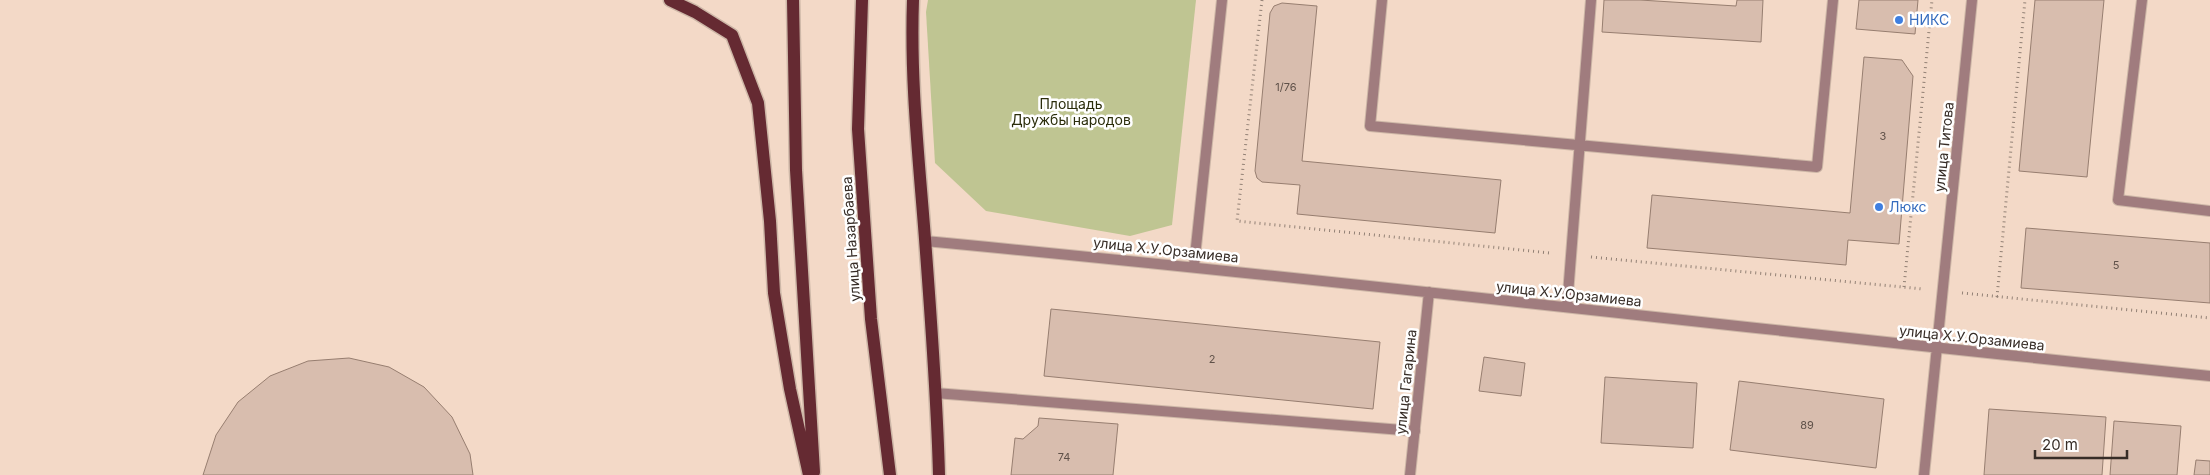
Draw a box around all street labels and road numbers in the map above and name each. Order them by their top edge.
street label: улица Титова [1930,101,1957,193]
street label: улица Назарбаева [838,176,863,302]
street label: улица Х.У.Орзамиева [1093,233,1240,266]
street label: улица Х.У.Орзамиева [1496,277,1643,310]
street label: улица Х.У.Орзамиева [1899,321,2046,354]
street label: улица Гагарина [1392,329,1419,435]

